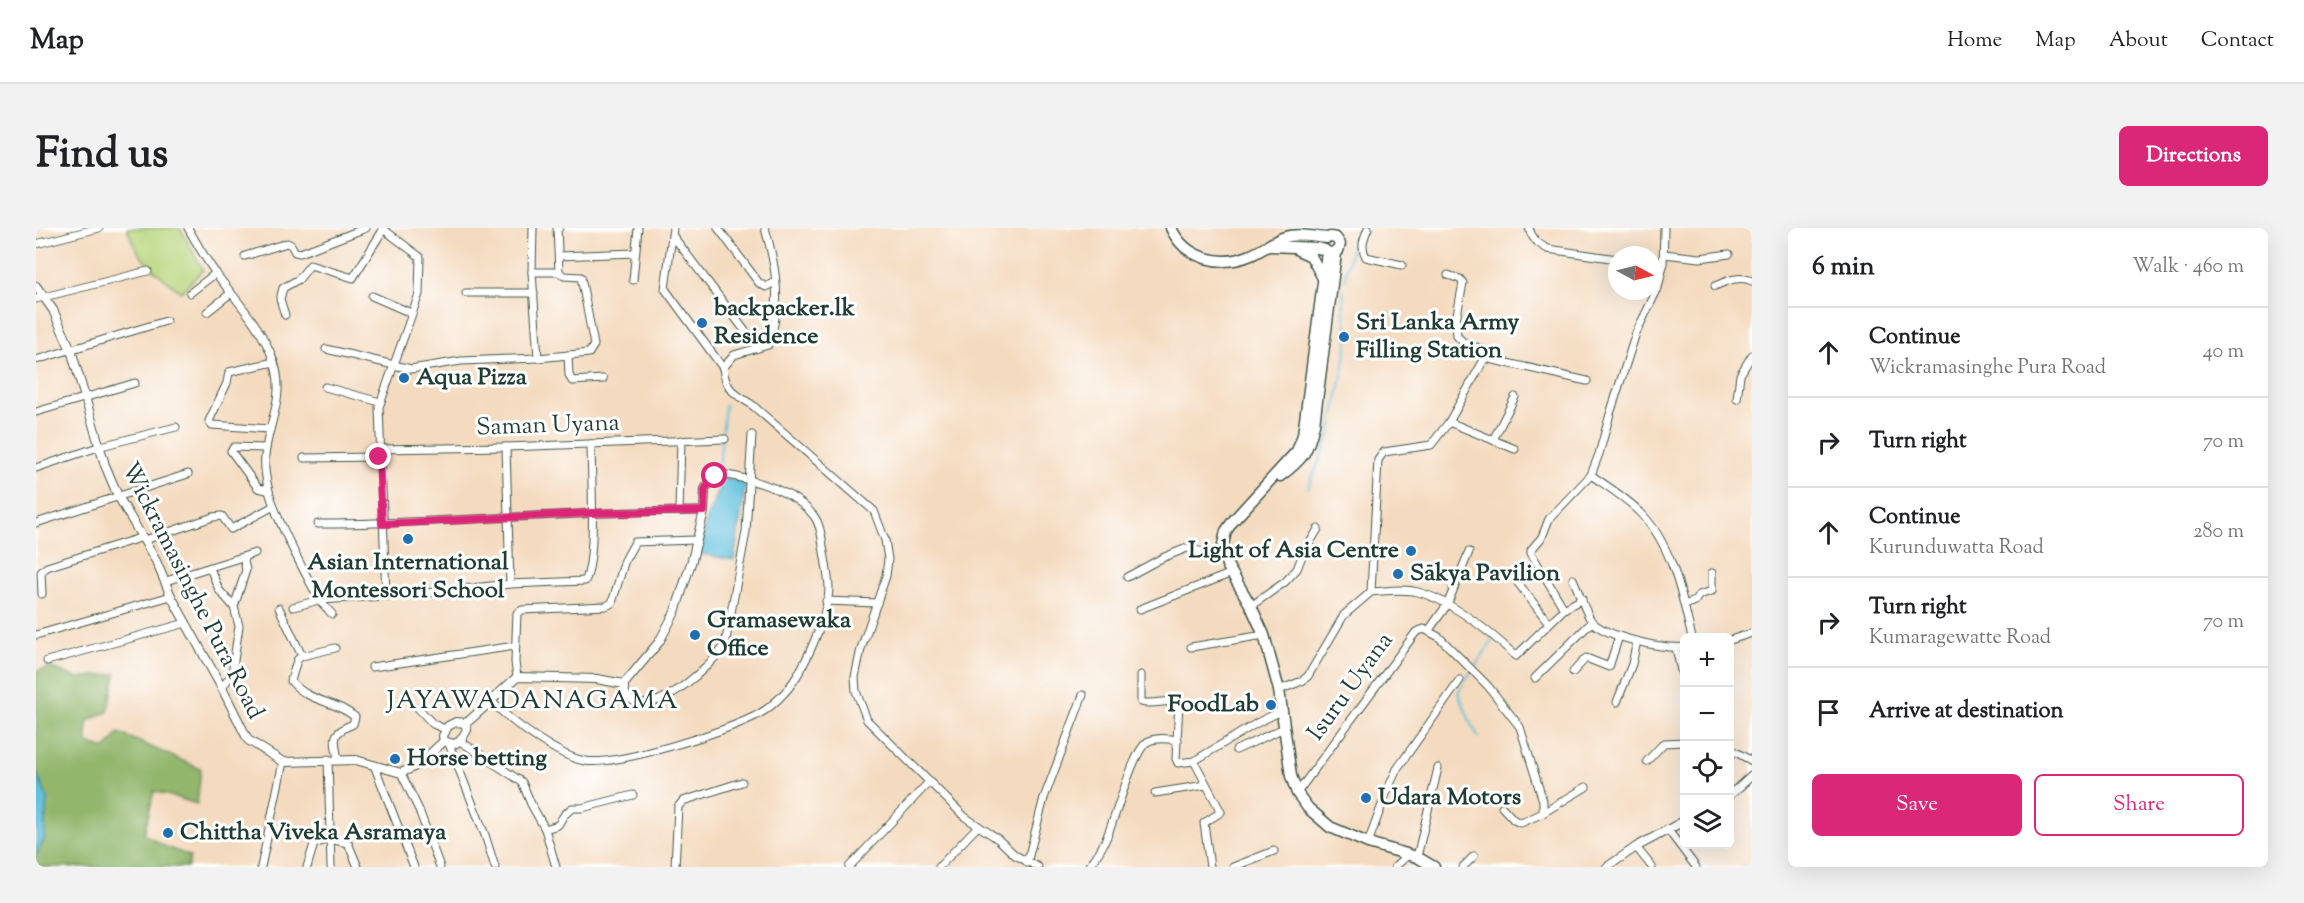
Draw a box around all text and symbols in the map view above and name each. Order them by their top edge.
text: Map [30,21,84,61]
text: Home [1947,26,2002,56]
text: Map [2035,26,2076,56]
text: About [2109,26,2168,56]
text: Contact [2201,26,2274,56]
text: Find us [36,126,168,186]
button: Directions [2119,126,2268,186]
north arrow [1608,246,1662,300]
text: 6 min [1812,249,1875,286]
text: Walk · 460 m [2132,253,2244,282]
place label: backpacker.lk Residence [713,292,856,354]
place label: Sri Lanka Army Filling Station [1356,306,1519,368]
marker: backpacker.lk Residence [695,316,709,330]
text: Continue [1869,322,1960,354]
marker: Sri Lanka Army Filling Station [1337,330,1351,344]
icon: ahead [1812,336,1845,369]
text: 40 m [2203,338,2244,367]
text: Wickramasinghe Pura Road [1869,354,2106,383]
place label: Aqua Pizza [416,361,528,395]
marker: Aqua Pizza [397,371,411,385]
street label: Saman Uyana [476,407,620,445]
icon: right [1812,426,1845,459]
text: Turn right [1869,426,1966,458]
text: 70 m [2203,428,2244,457]
route end [365,443,391,469]
street label: Wickramasinghe Pura Road [112,457,272,726]
route start [701,462,727,488]
text: Continue [1869,502,1960,534]
icon: ahead [1812,516,1845,549]
text: 280 m [2193,518,2244,547]
marker: Asian International Montessori School [401,532,415,546]
place label: Light of Asia Centre [1188,534,1399,568]
text: Kurunduwatta Road [1869,534,2044,563]
marker: Light of Asia Centre [1404,544,1418,558]
place label: Asian International Montessori School [307,546,509,608]
place label: Sākya Pavilion [1410,557,1561,591]
marker: Sākya Pavilion [1391,567,1405,581]
text: Turn right [1869,592,1966,624]
place label: Gramasewaka Office [707,604,852,666]
icon: right [1812,606,1845,639]
text: 70 m [2203,608,2244,637]
text: Kumaragewatte Road [1869,624,2051,653]
street label: Isuru Uyana [1300,626,1402,748]
marker: Gramasewaka Office [688,628,702,642]
map controls [1680,633,1734,849]
button: + [1680,633,1734,687]
district label: JAYAWADANAGAMA [385,683,679,720]
button: − [1680,687,1734,741]
place label: FoodLab [1168,688,1259,722]
icon: arrive [1812,696,1845,729]
text: Arrive at destination [1869,696,2064,728]
marker: FoodLab [1264,698,1278,712]
button: locate [1680,741,1734,795]
place label: Horse betting [407,742,547,776]
marker: Horse betting [388,752,402,766]
button: Save [1812,774,2022,836]
button: Share [2034,774,2244,836]
place label: Udara Motors [1378,781,1521,815]
marker: Udara Motors [1359,791,1373,805]
button: layers [1680,795,1734,849]
place label: Chittha Viveka Asramaya [180,816,447,850]
marker: Chittha Viveka Asramaya [161,826,175,840]

